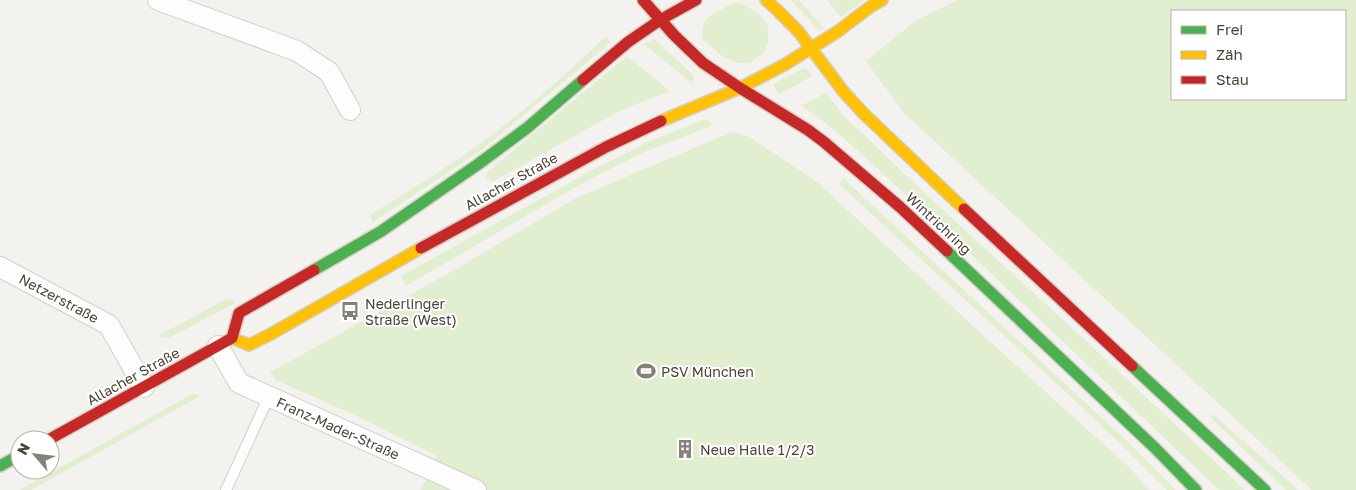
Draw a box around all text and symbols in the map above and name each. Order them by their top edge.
legend [1171,10,1346,100]
text: Frei [1216,20,1243,38]
text: Zäh [1216,45,1243,63]
text: Stau [1216,70,1249,88]
street label: Allacher Straße [462,149,560,213]
street label: Wintrichring [903,188,975,258]
street label: Netzerstraße [16,270,102,326]
place label: Nederlinger Straße (West) [365,295,457,328]
bus stop icon: Nederlinger Straße (West) [339,300,361,322]
street label: Allacher Straße [84,344,182,408]
sports icon: PSV München [635,360,657,382]
place label: PSV München [661,363,754,380]
street label: Franz-Mader-Straße [274,393,402,463]
north arrow [10,430,60,480]
building icon: Neue Halle 1/2/3 [674,438,696,460]
text: N [13,440,33,457]
place label: Neue Halle 1/2/3 [700,441,814,458]

